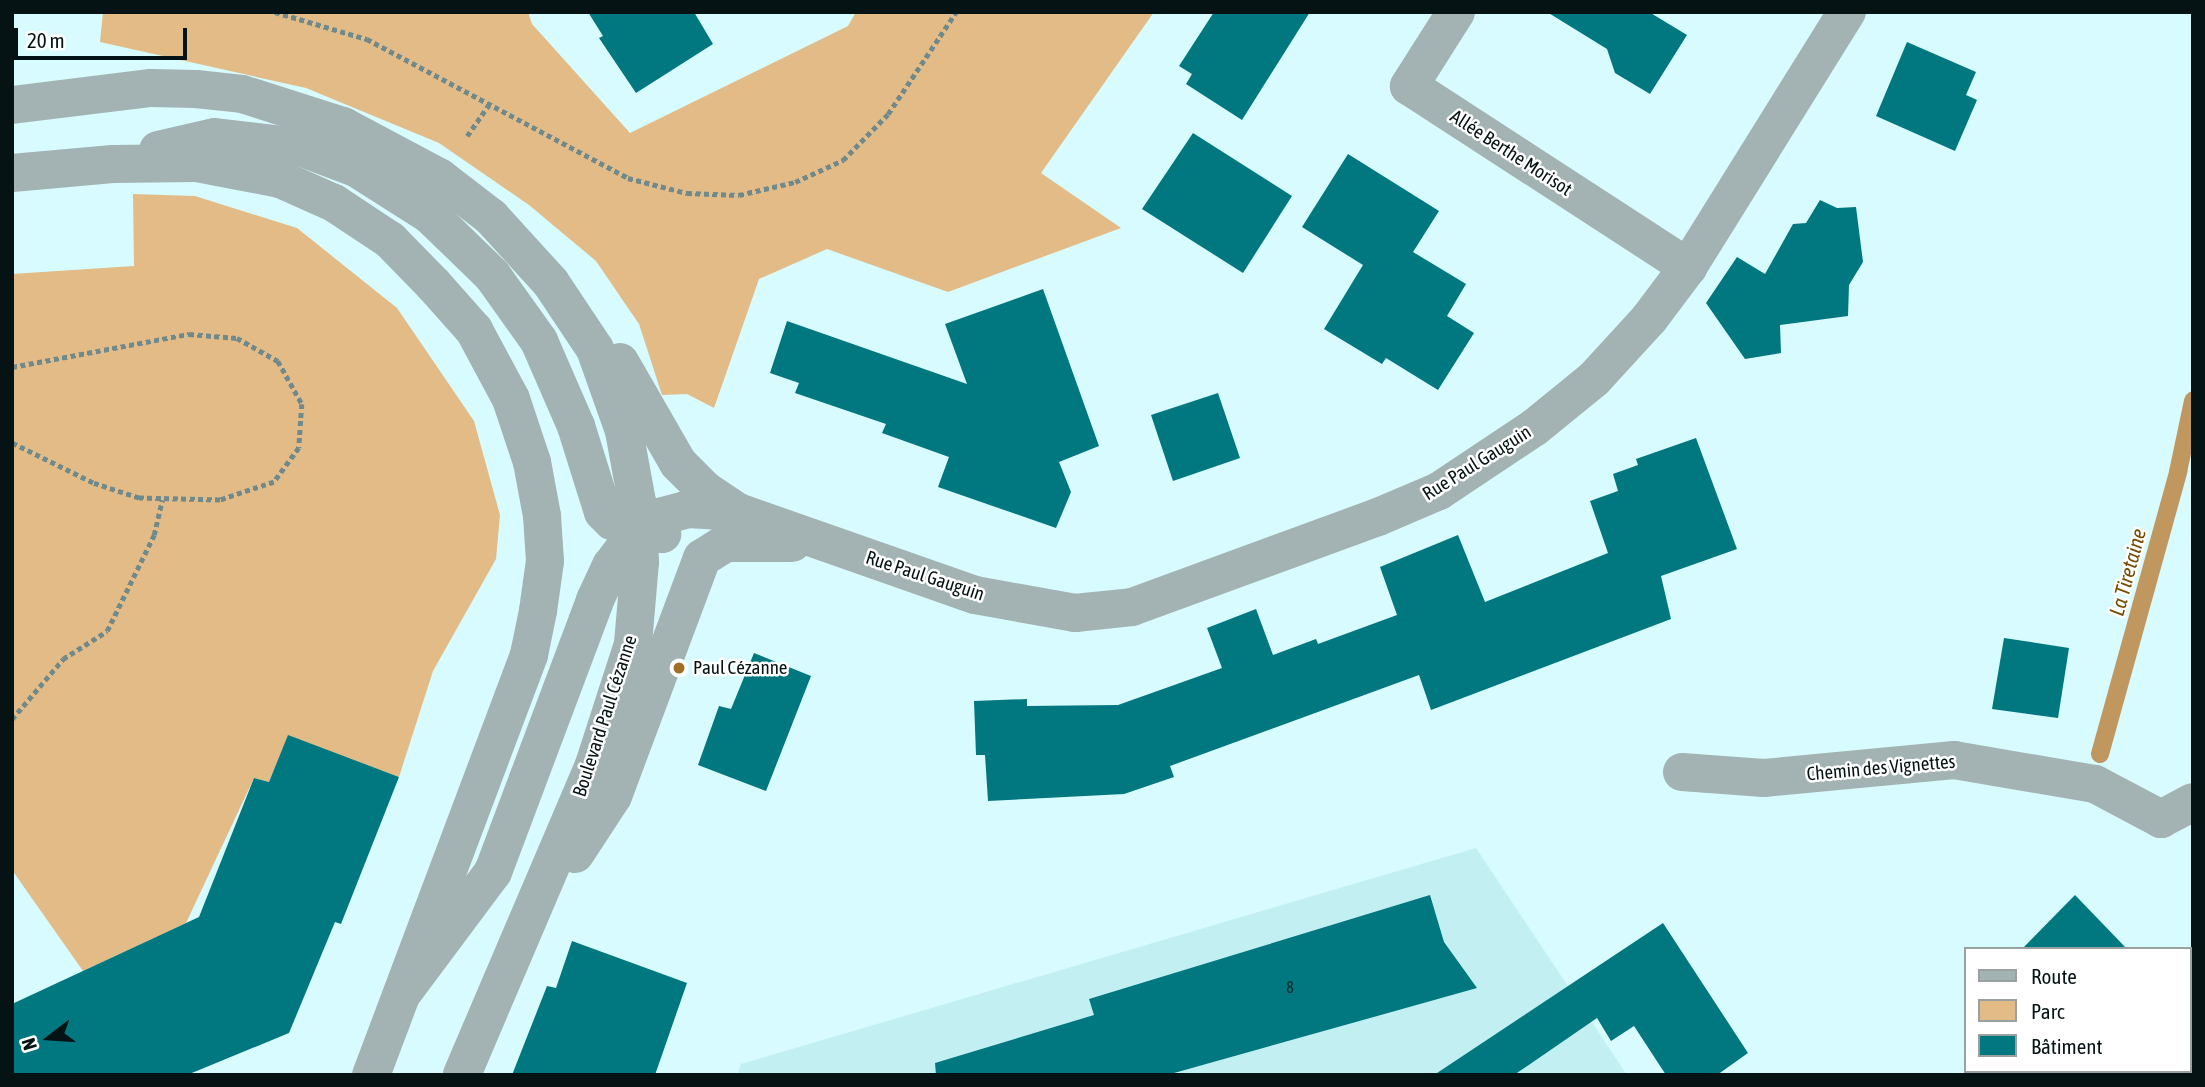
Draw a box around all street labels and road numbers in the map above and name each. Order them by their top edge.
street label: Allée Berthe Morisot [1446,105,1576,201]
street label: Rue Paul Gauguin [1419,421,1535,505]
street label: Rue Paul Gauguin [863,546,987,606]
street label: Boulevard Paul Cézanne [568,632,642,800]
street label: Chemin des Vignettes [1806,750,1956,786]

